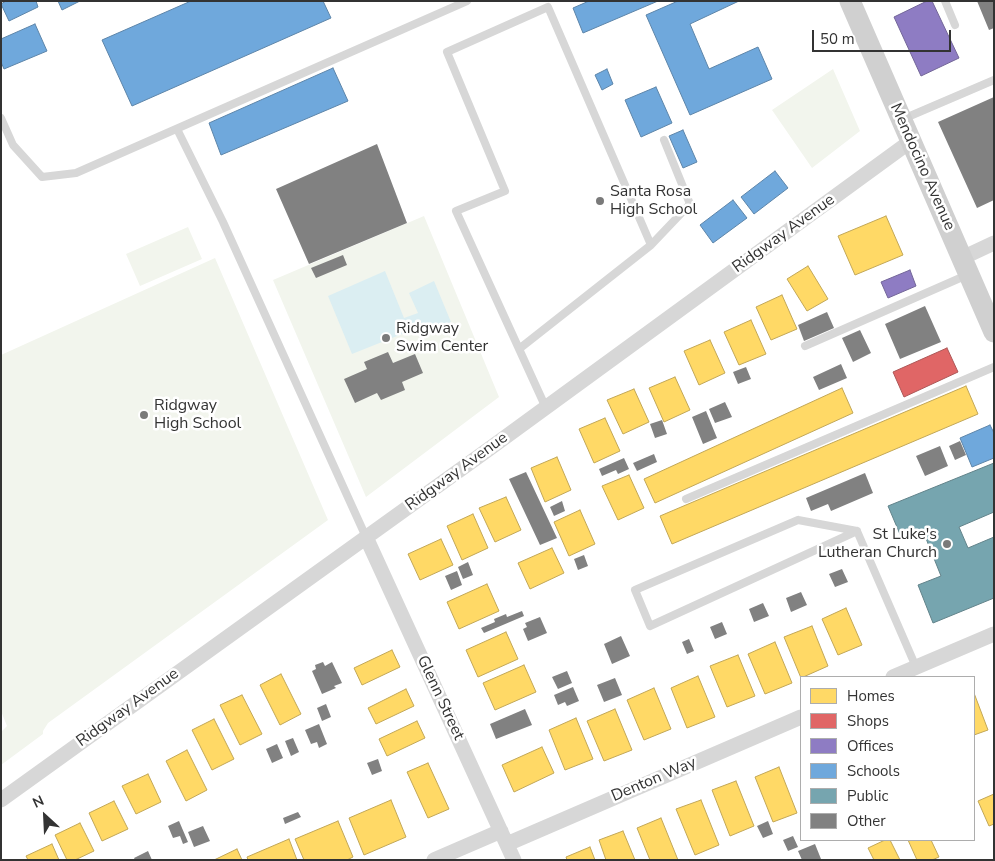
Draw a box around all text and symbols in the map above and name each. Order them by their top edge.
scale bar [815,20,954,52]
text: 50 m [820,29,855,49]
street label: Mendocino Avenue [885,100,959,234]
place label: Santa Rosa High School [610,182,697,220]
street label: Ridgway Avenue [729,190,839,278]
marker: Santa Rosa High School [594,195,606,207]
place label: Ridgway Swim Center [396,319,488,357]
marker: Ridgway Swim Center [380,332,392,344]
place label: Ridgway High School [154,396,241,434]
marker: Ridgway High School [138,409,150,421]
street label: Ridgway Avenue [402,428,512,516]
place label: St Luke's Lutheran Church [818,525,937,563]
marker: St Luke's Lutheran Church [941,538,953,550]
street label: Glenn Street [412,653,468,743]
street label: Ridgway Avenue [73,664,183,752]
legend [800,676,975,841]
text: Homes [847,686,895,706]
text: Shops [847,711,889,731]
text: Offices [847,736,894,756]
street label: Denton Way [609,754,699,806]
text: Schools [847,761,900,781]
text: Public [847,786,888,806]
north arrow [20,791,70,841]
text: N [30,791,47,813]
text: Other [847,811,886,831]

